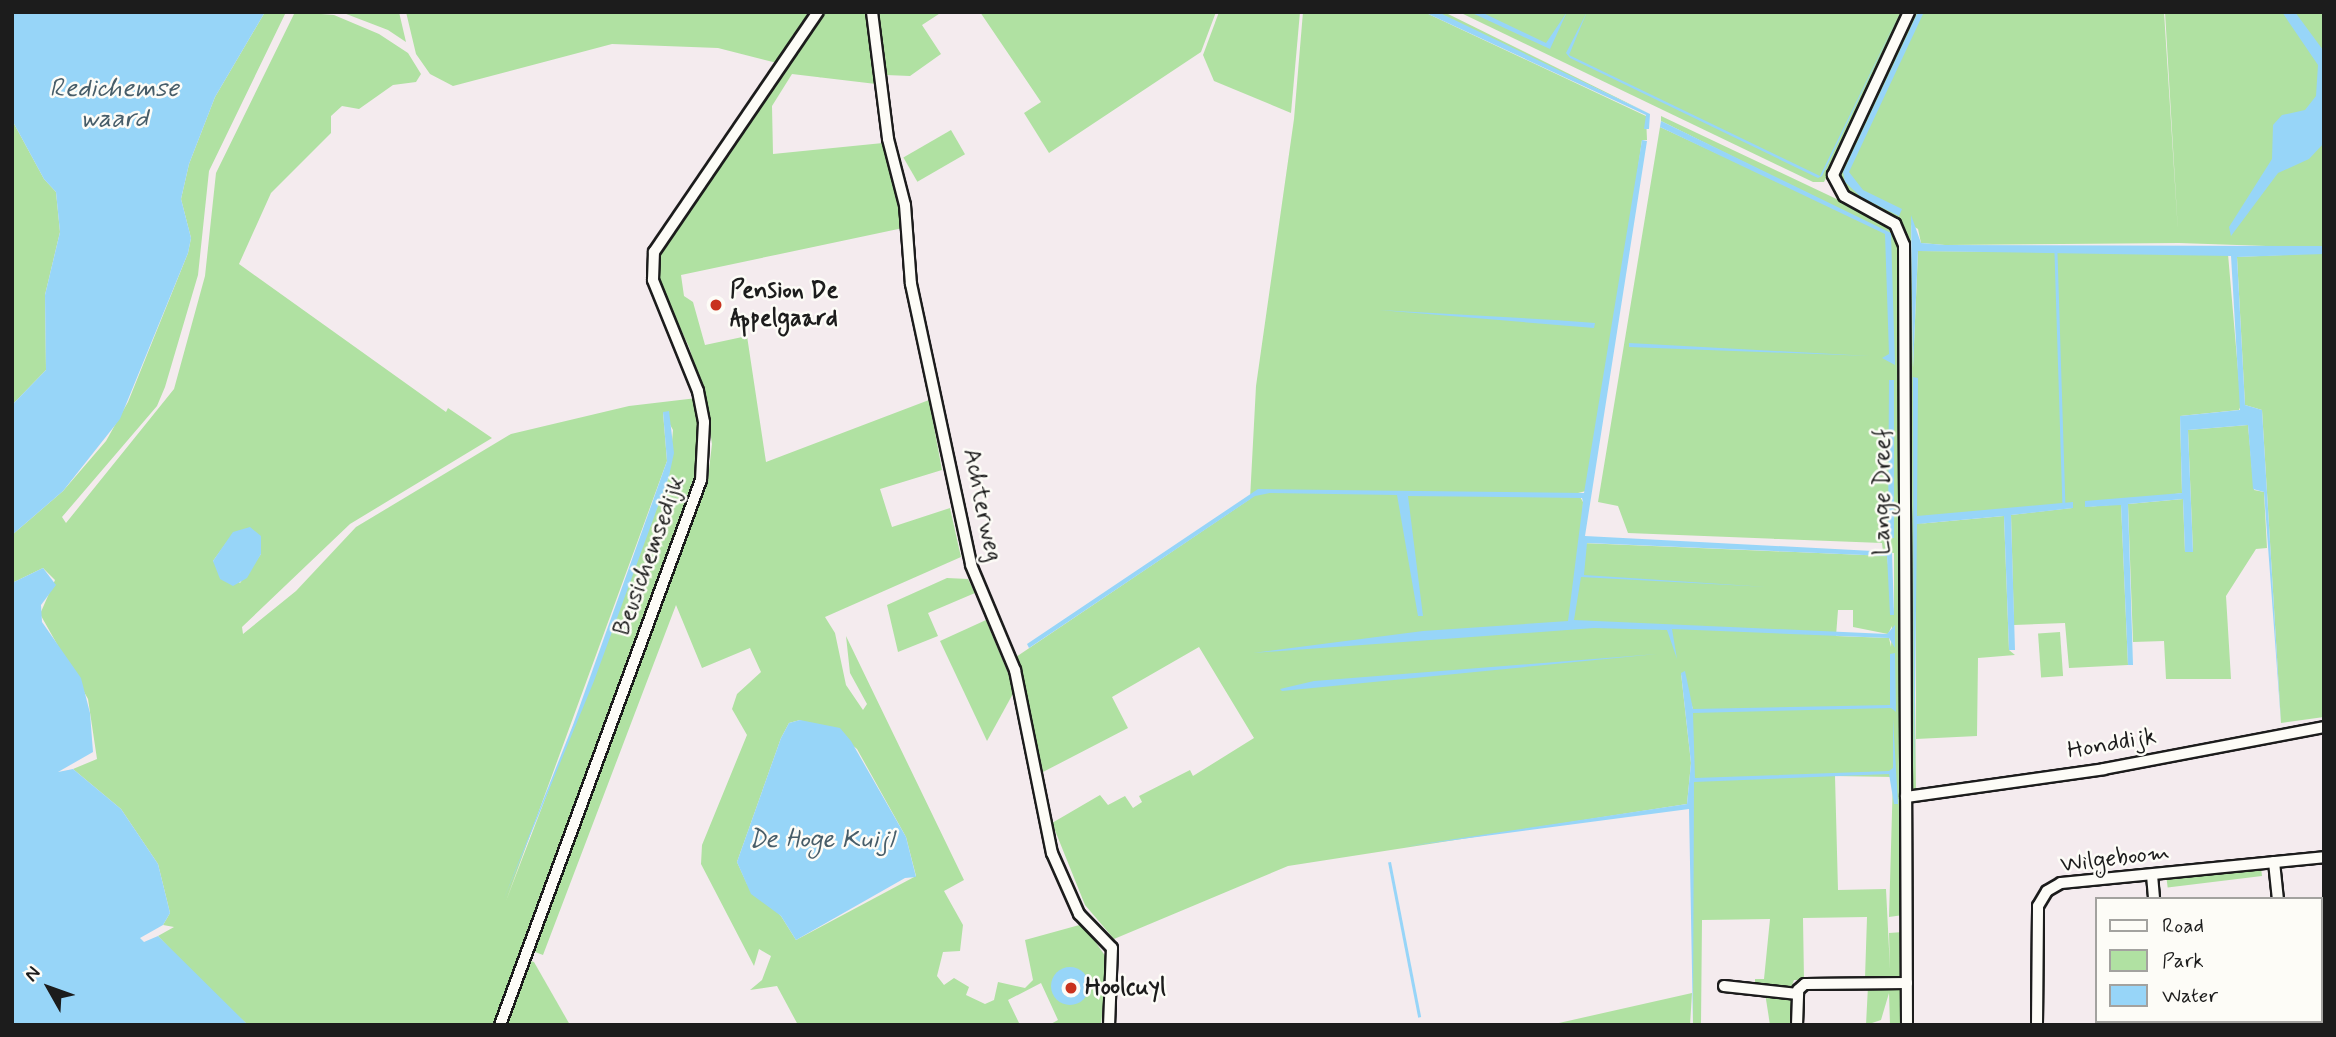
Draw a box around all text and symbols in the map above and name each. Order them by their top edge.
water label: Redichemse waard [49,74,179,136]
place label: Pension De Appelgaard [730,277,838,333]
marker: Pension De Appelgaard [708,297,724,313]
street label: Lange Dreef [1869,429,1897,555]
street label: Achterweg [956,446,1008,564]
street label: Beusichemsedijk [608,472,692,640]
street label: Honddijk [2065,722,2159,766]
water label: De Hoge Kuijl [747,825,895,857]
street label: Wilgeboom [2059,838,2171,880]
legend [2094,897,2322,1023]
text: Road [2162,912,2204,940]
text: Park [2162,947,2204,975]
north arrow [14,953,84,1023]
text: N [19,961,46,987]
place label: Hoolcuyl [1085,974,1166,1002]
marker: Hoolcuyl [1063,980,1079,996]
text: Water [2162,982,2218,1010]

